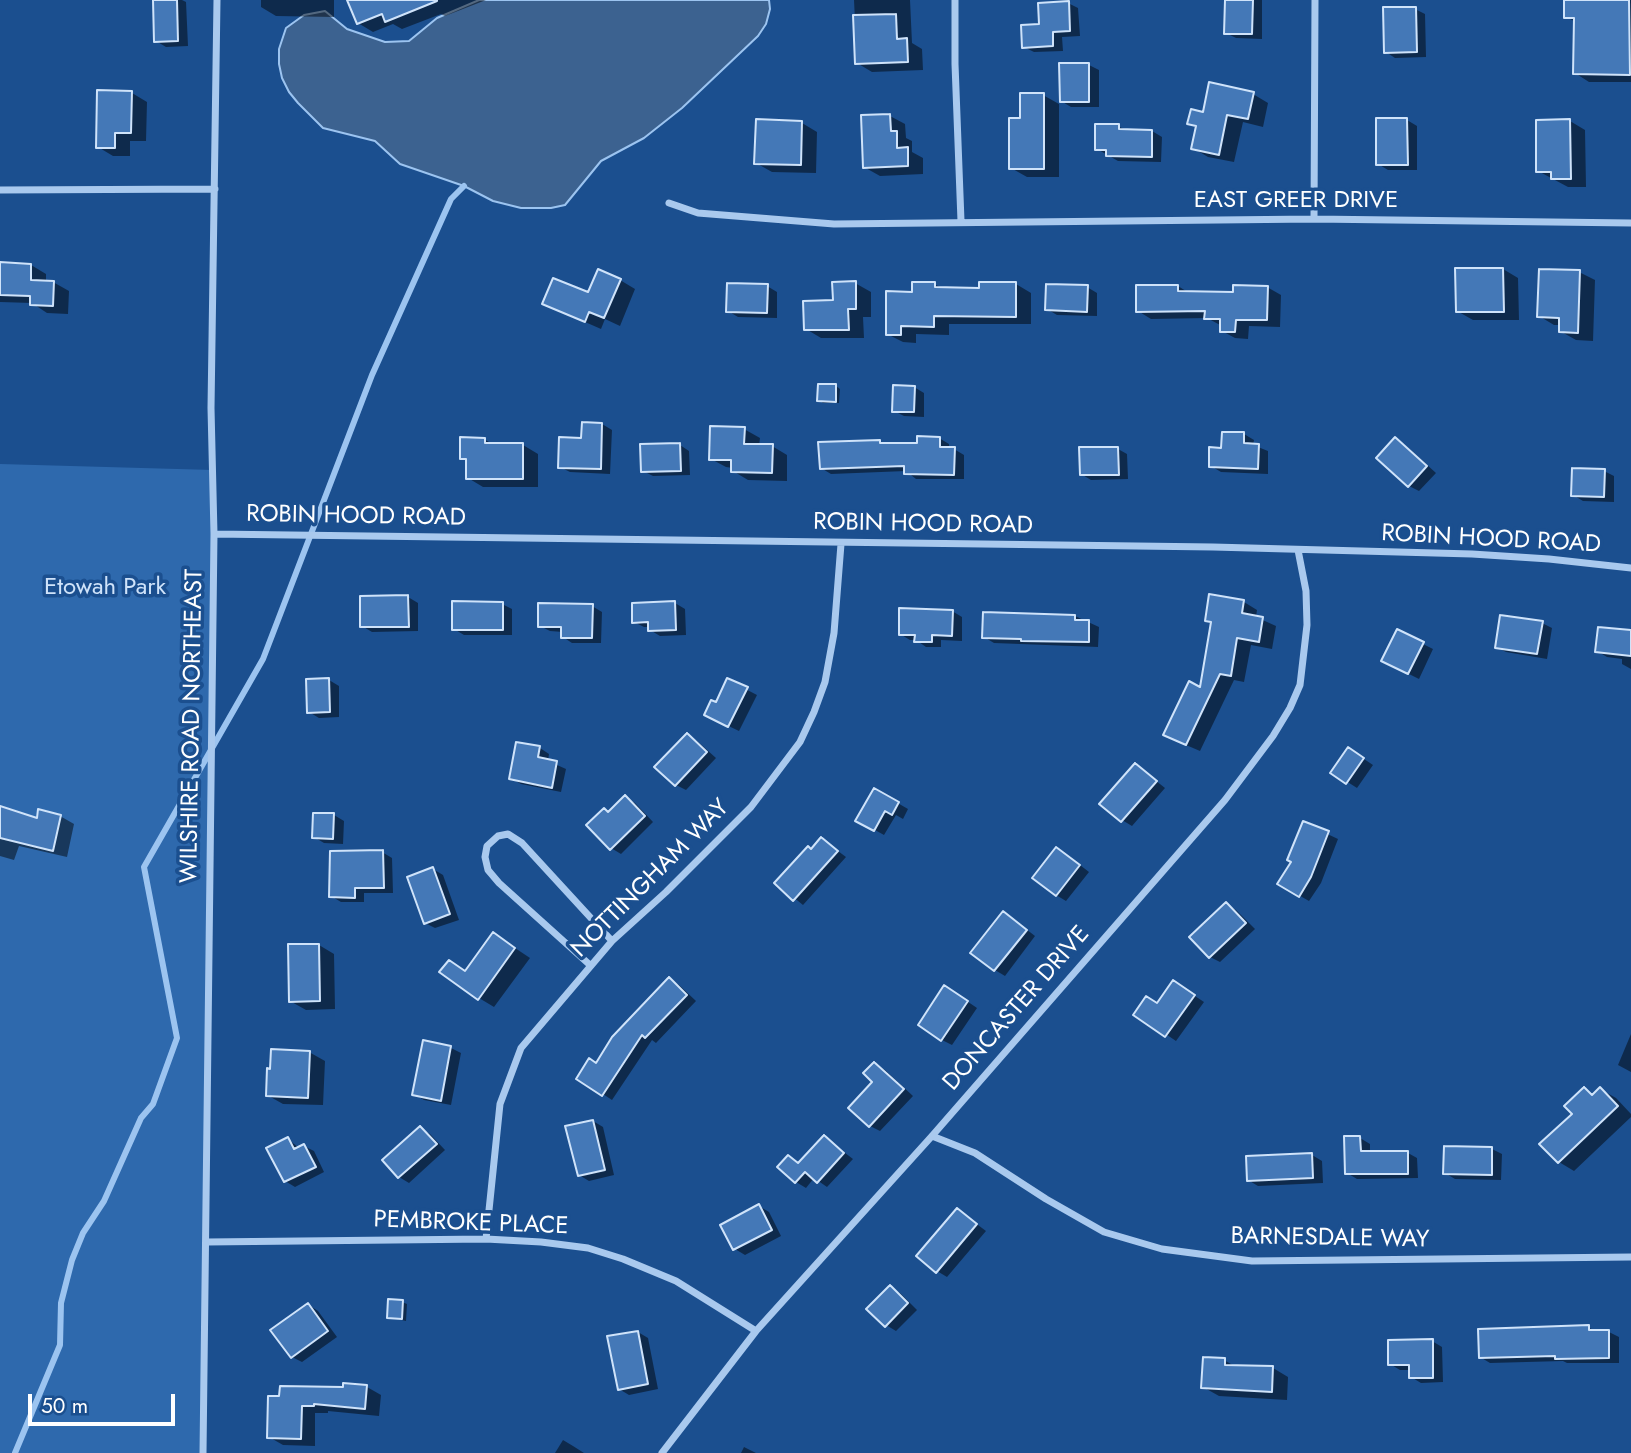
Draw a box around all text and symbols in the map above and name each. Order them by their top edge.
street label: EAST GREER DRIVE [1194,187,1398,215]
street label: ROBIN HOOD ROAD [246,501,466,533]
street label: ROBIN HOOD ROAD [813,509,1033,541]
street label: ROBIN HOOD ROAD [1380,520,1602,560]
street label: WILSHIRE ROAD NORTHEAST [176,569,210,883]
park label: Etowah Park [44,574,166,602]
street label: NOTTINGHAM WAY [566,794,736,964]
street label: DONCASTER DRIVE [938,921,1096,1097]
street label: PEMBROKE PLACE [373,1206,569,1242]
street label: BARNESDALE WAY [1230,1223,1430,1255]
scale bar [32,1380,178,1424]
text: 50 m [41,1391,88,1421]

